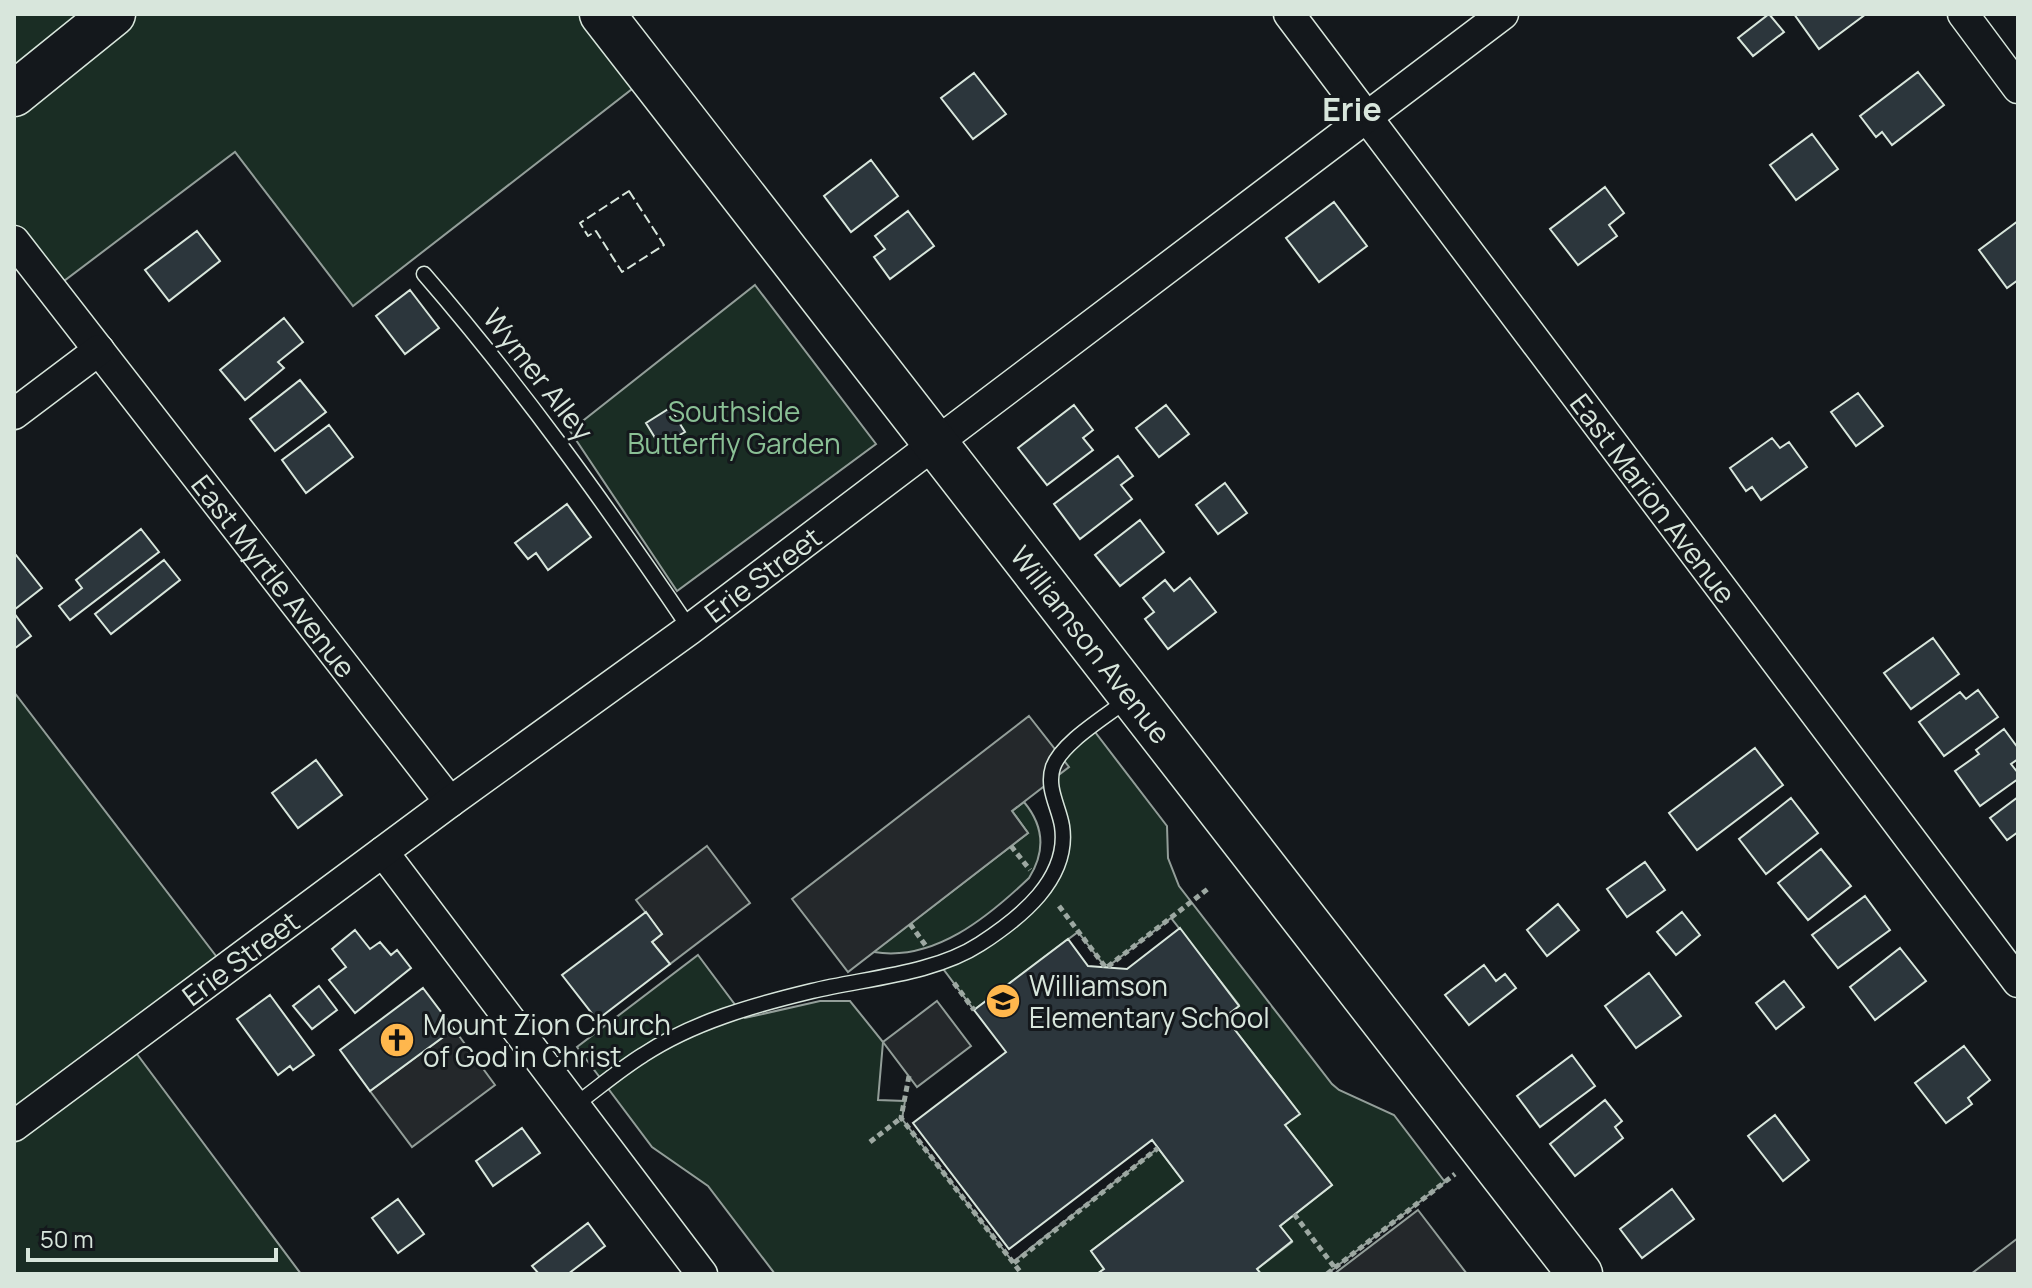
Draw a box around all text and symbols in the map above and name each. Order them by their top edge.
district label: Erie [1322,87,1382,131]
street label: Wymer Alley [475,300,603,448]
street label: East Marion Avenue [1562,385,1745,611]
park label: Southside Butterfly Garden [627,392,841,462]
street label: East Myrtle Avenue [183,467,365,685]
street label: Erie Street [696,518,829,631]
street label: Williamson Avenue [1003,538,1180,751]
street label: Erie Street [174,902,307,1014]
place label: Williamson Elementary School [1029,966,1270,1036]
school or university icon: Williamson Elementary School [984,982,1022,1020]
place label: Mount Zion Church of God in Christ [423,1005,671,1075]
church icon: Mount Zion Church of God in Christ [378,1021,416,1059]
scale bar [28,1212,276,1262]
text: 50 m [40,1222,94,1255]

